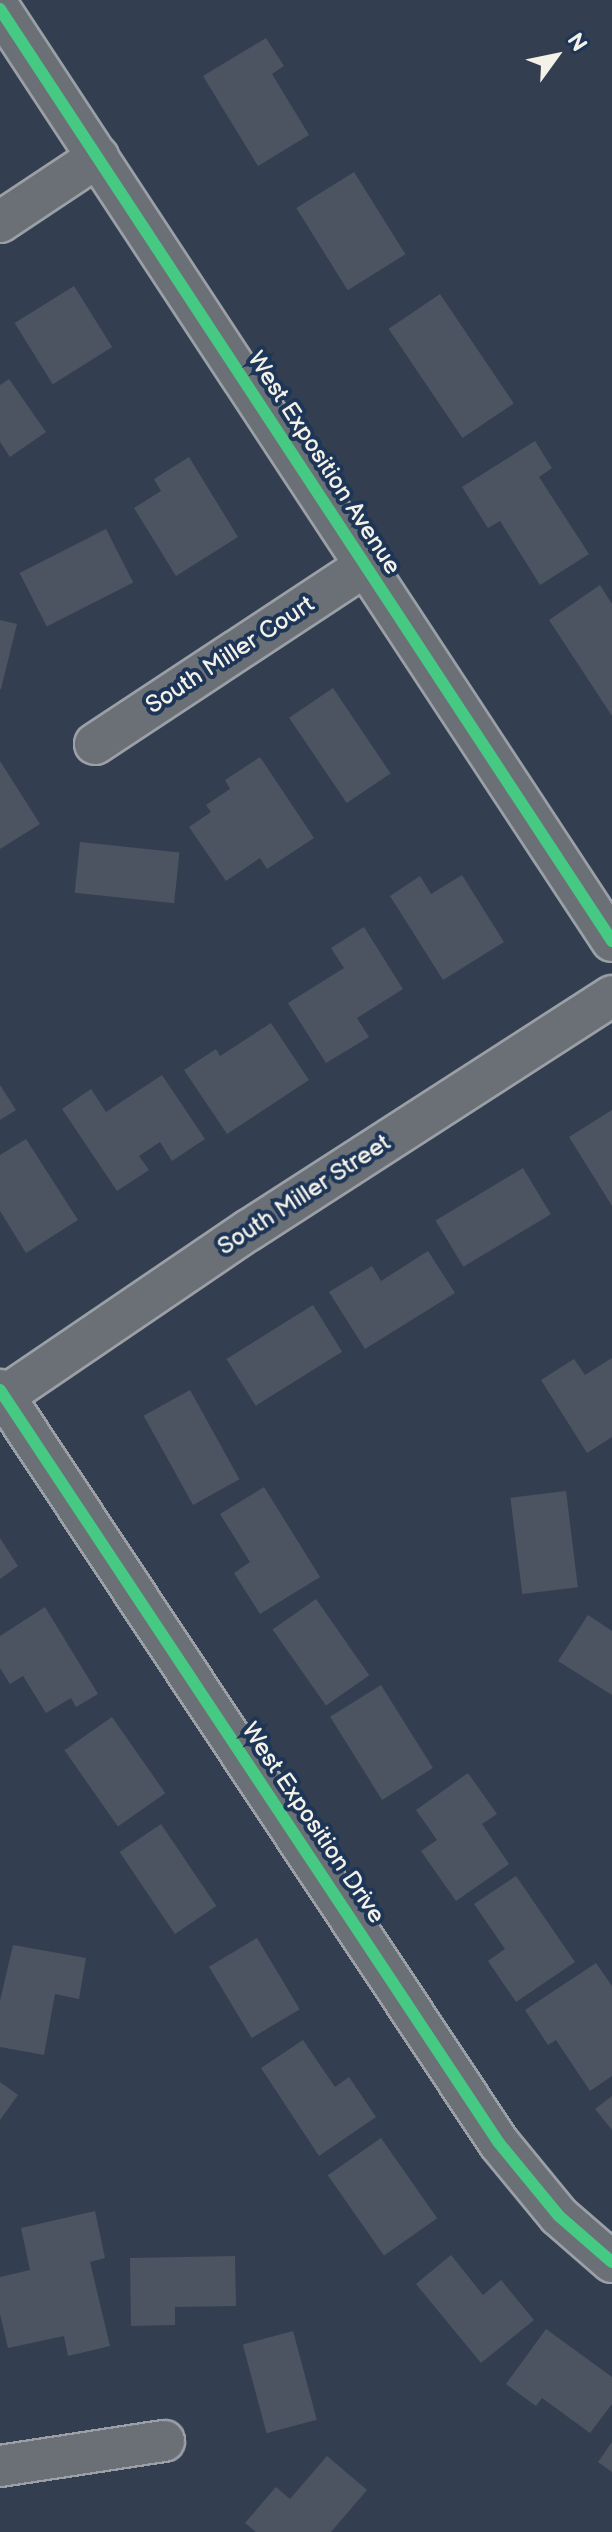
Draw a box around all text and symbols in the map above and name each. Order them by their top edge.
north arrow [516,16,596,96]
text: N [561,28,592,57]
street label: West Exposition Avenue [241,346,407,580]
street label: South Miller Court [140,590,320,720]
street label: South Miller Street [212,1128,396,1262]
street label: West Exposition Drive [235,1717,391,1929]

